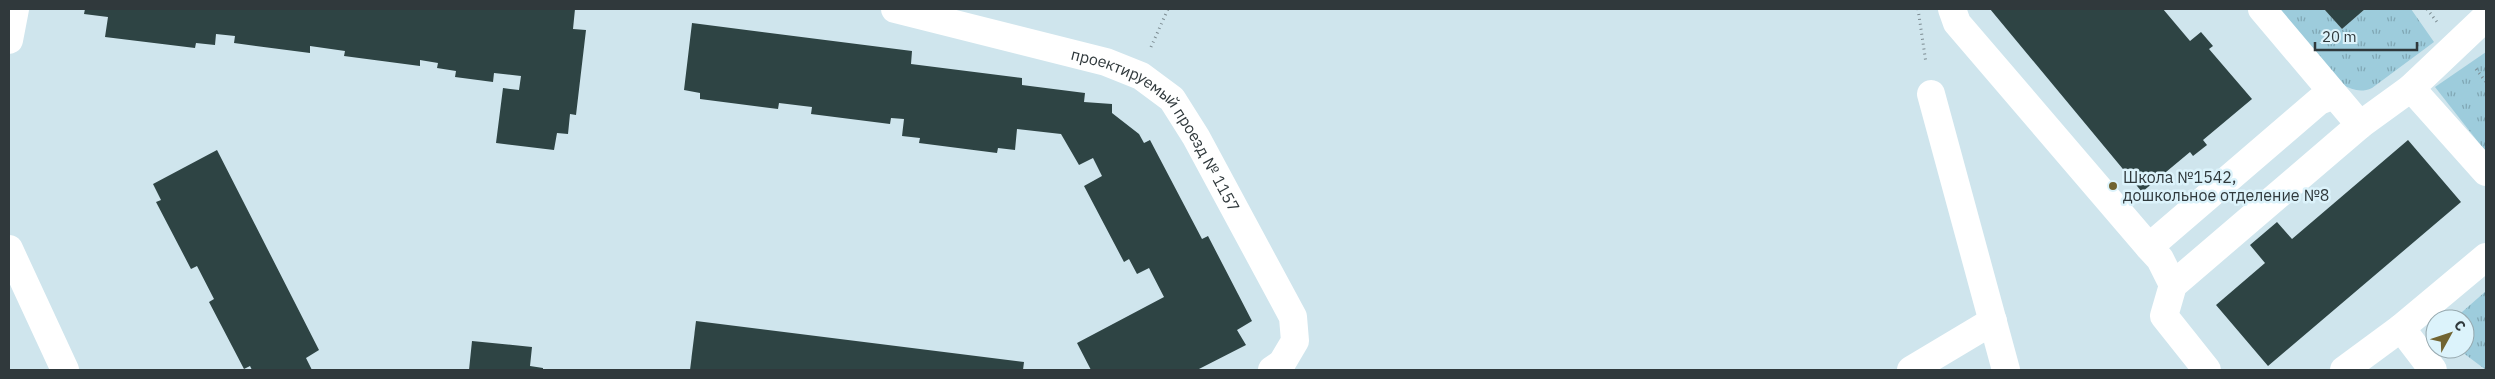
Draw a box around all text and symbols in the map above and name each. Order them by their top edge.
scale bar [2315,20,2418,52]
text: 20 m [2322,27,2357,46]
street label: проектируемый проезд № 1157 [1069,44,1244,215]
place label: Школа №1542, дошкольное отделение №8 [2123,167,2329,205]
marker: Школа №1542, дошкольное отделение №8 [2107,180,2119,192]
north arrow [2425,309,2475,359]
text: С [2450,316,2470,335]

